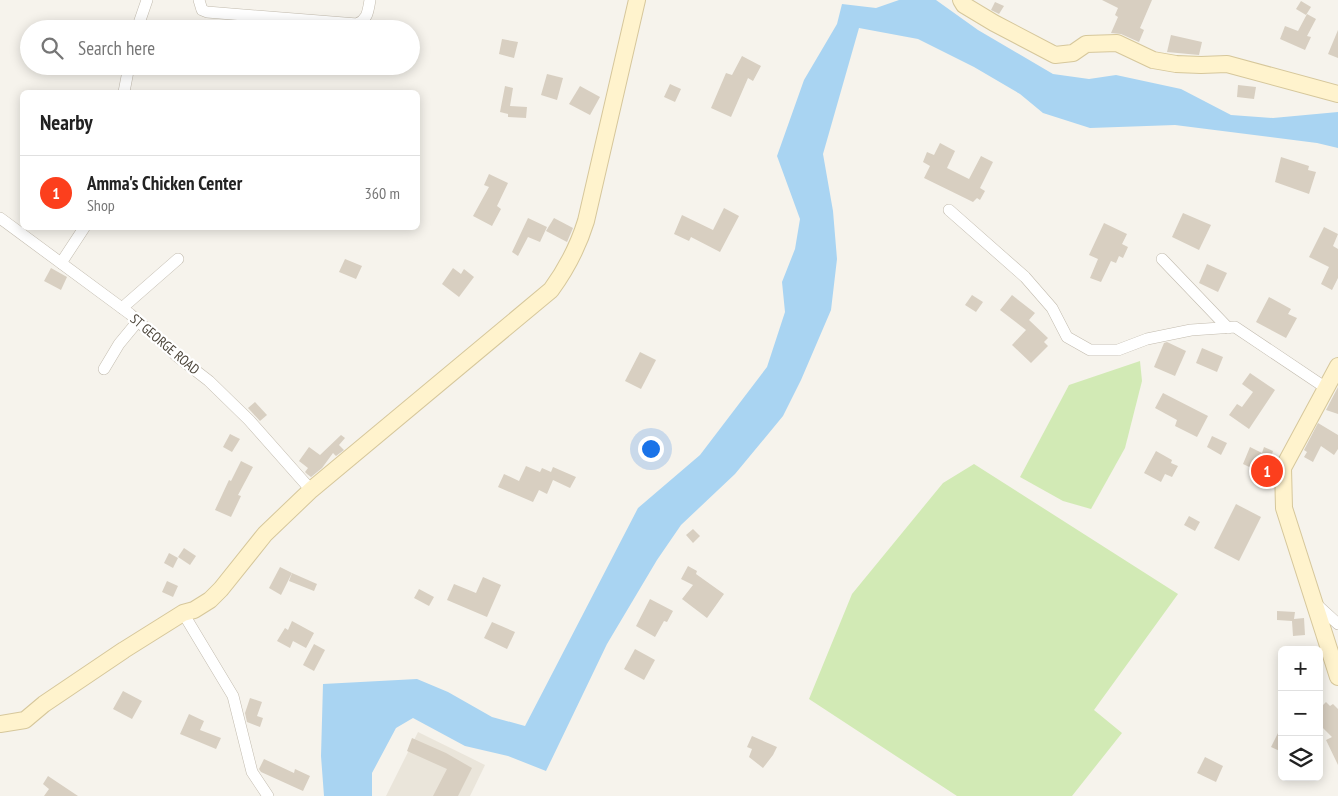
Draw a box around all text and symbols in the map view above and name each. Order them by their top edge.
search box [20,20,420,75]
icon: search [38,34,66,62]
text: Search here [78,36,155,60]
text: Nearby [40,109,93,136]
text: Amma's Chicken Center [87,171,242,195]
text: 1 [52,183,60,203]
text: 360 m [365,183,400,203]
text: Shop [87,195,115,215]
street label: ST GEORGE ROAD [127,310,203,378]
your location [638,436,664,462]
pin: 1 [1251,452,1283,490]
map controls [1278,646,1323,781]
button: + [1278,646,1323,691]
button: − [1278,691,1323,736]
button: layers [1278,736,1323,781]

